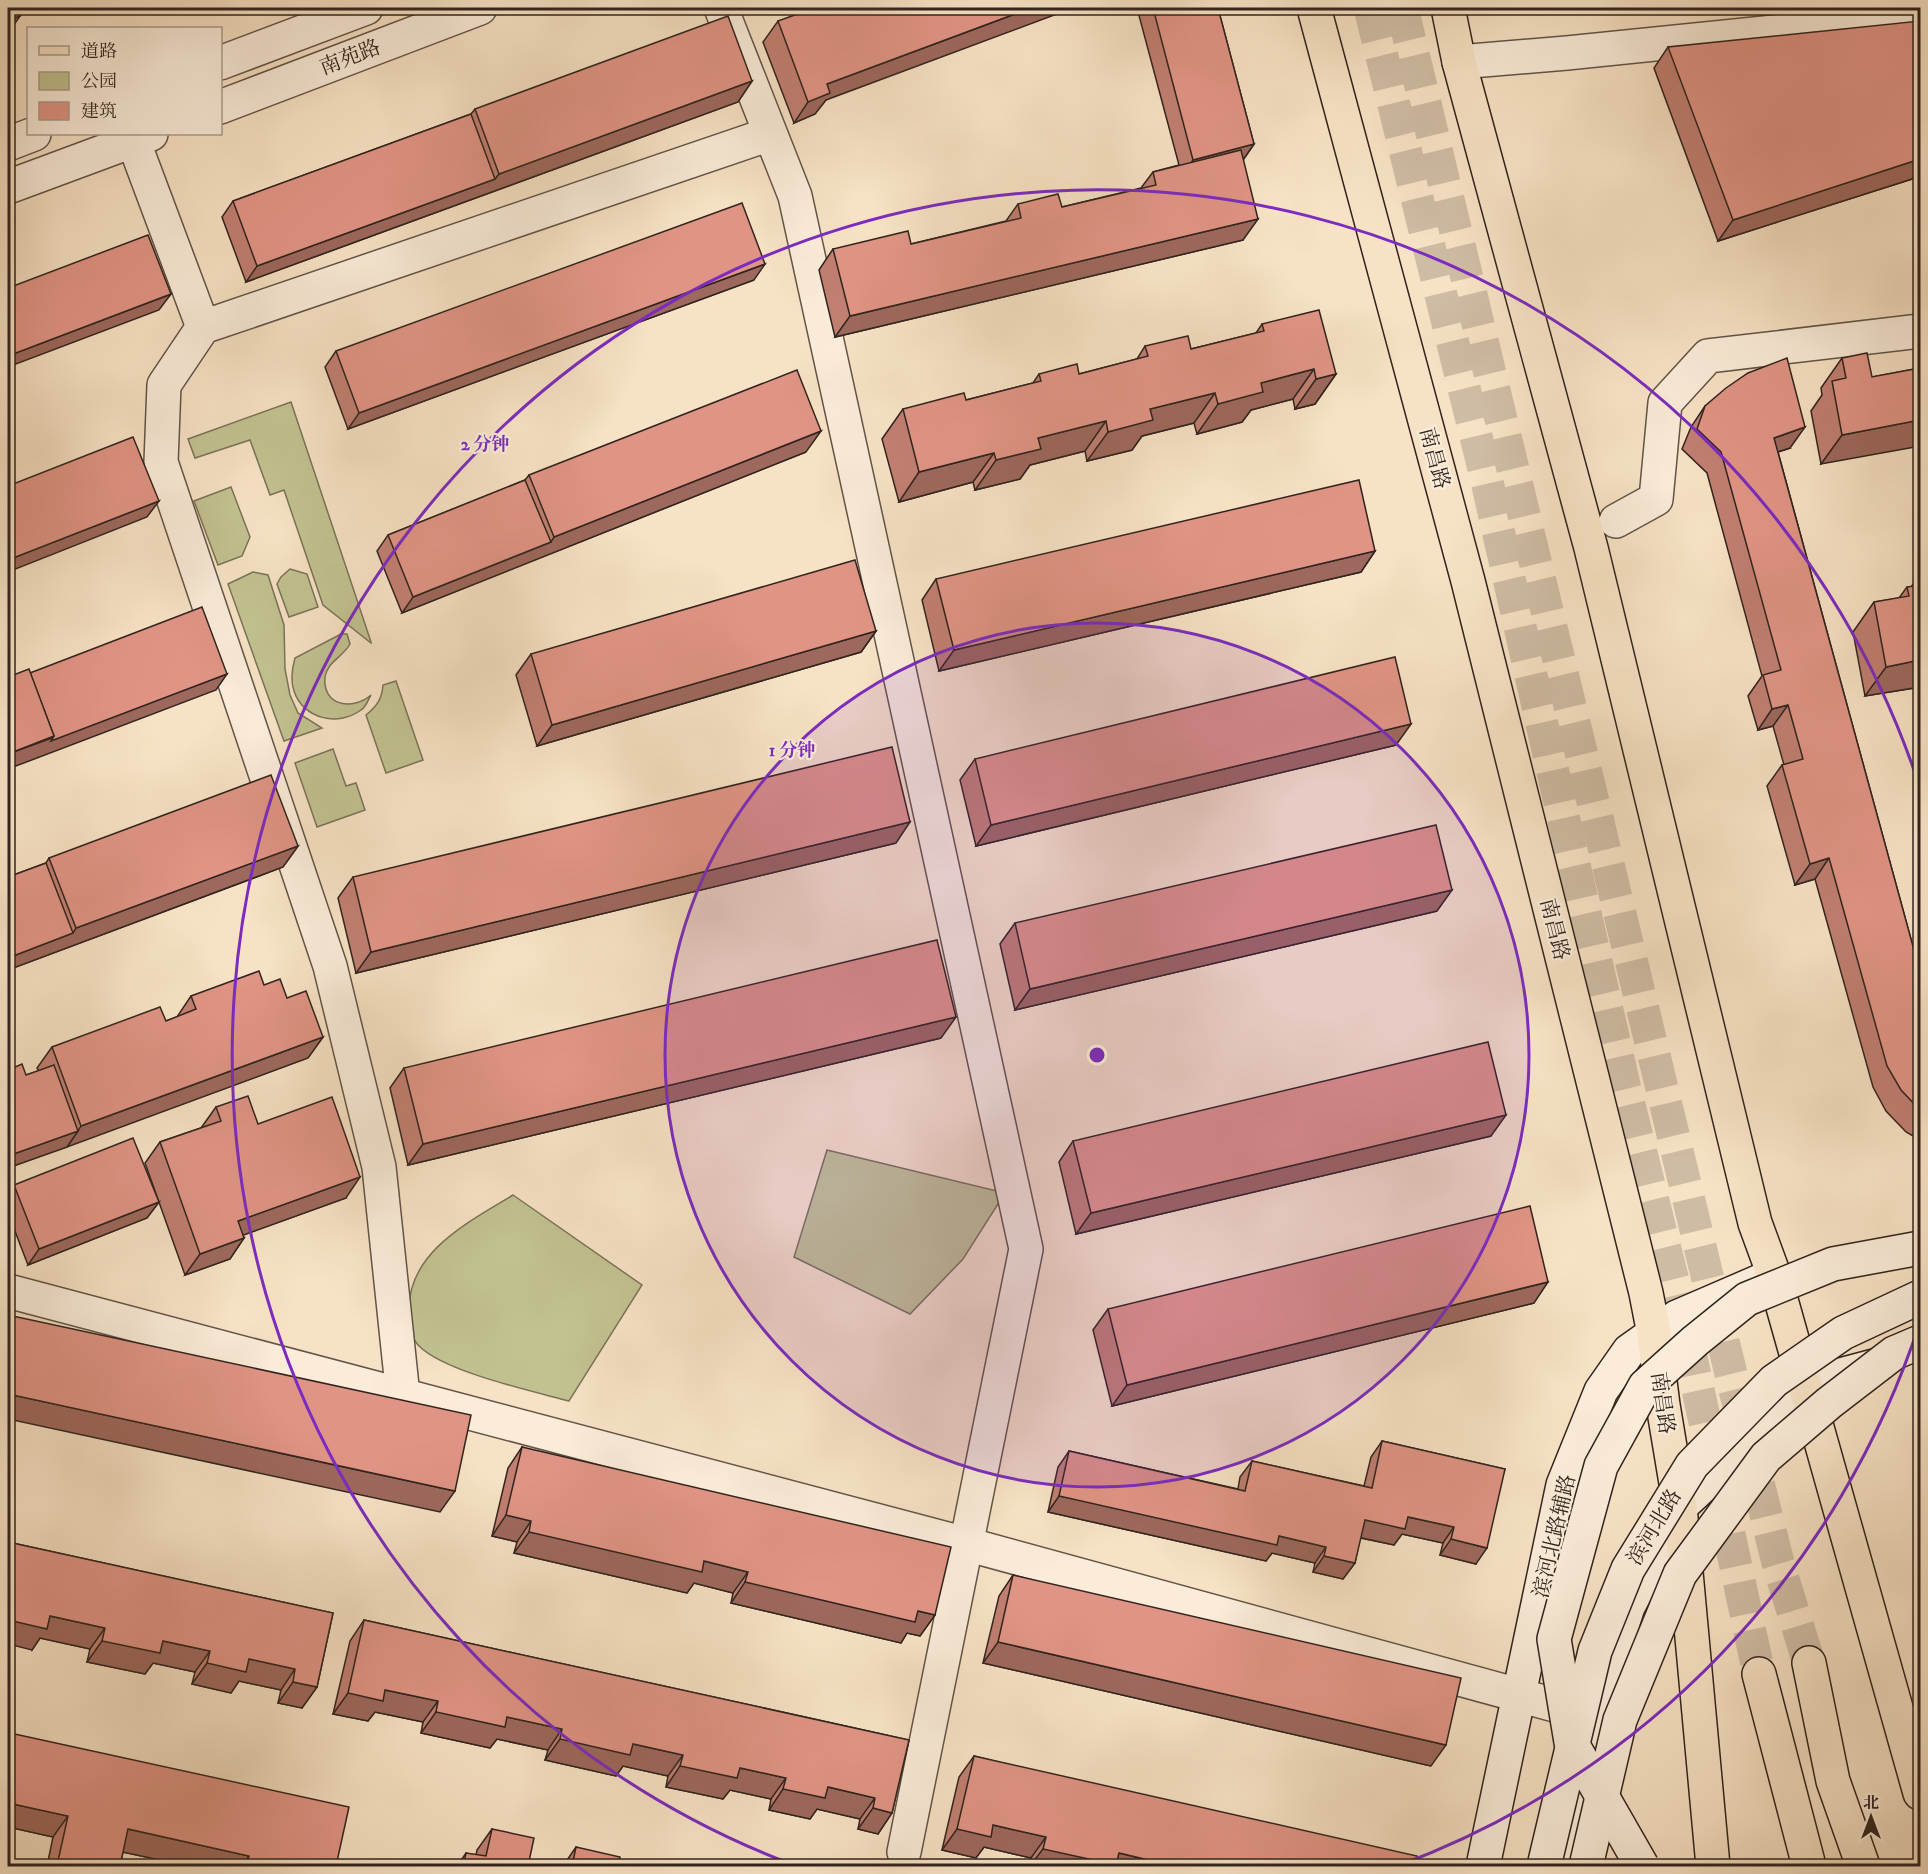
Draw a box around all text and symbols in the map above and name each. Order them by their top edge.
legend [27,27,222,135]
street label: 南苑路 [316,35,384,81]
text: 道路 [81,41,117,63]
text: 公园 [81,71,117,93]
text: 建筑 [81,101,117,123]
street label: 南昌路 [1413,424,1455,492]
text: 2 分钟 [461,434,509,456]
text: 1 分钟 [769,740,815,762]
street label: 南昌路 [1534,896,1574,963]
centre of rings [1087,1045,1107,1065]
street label: 南昌路 [1645,1370,1679,1436]
street label: 滨河北路辅路 [1528,1472,1582,1601]
street label: 滨河北路 [1622,1485,1688,1570]
north arrow [1841,1787,1901,1847]
text: 北 [1863,1793,1879,1813]

